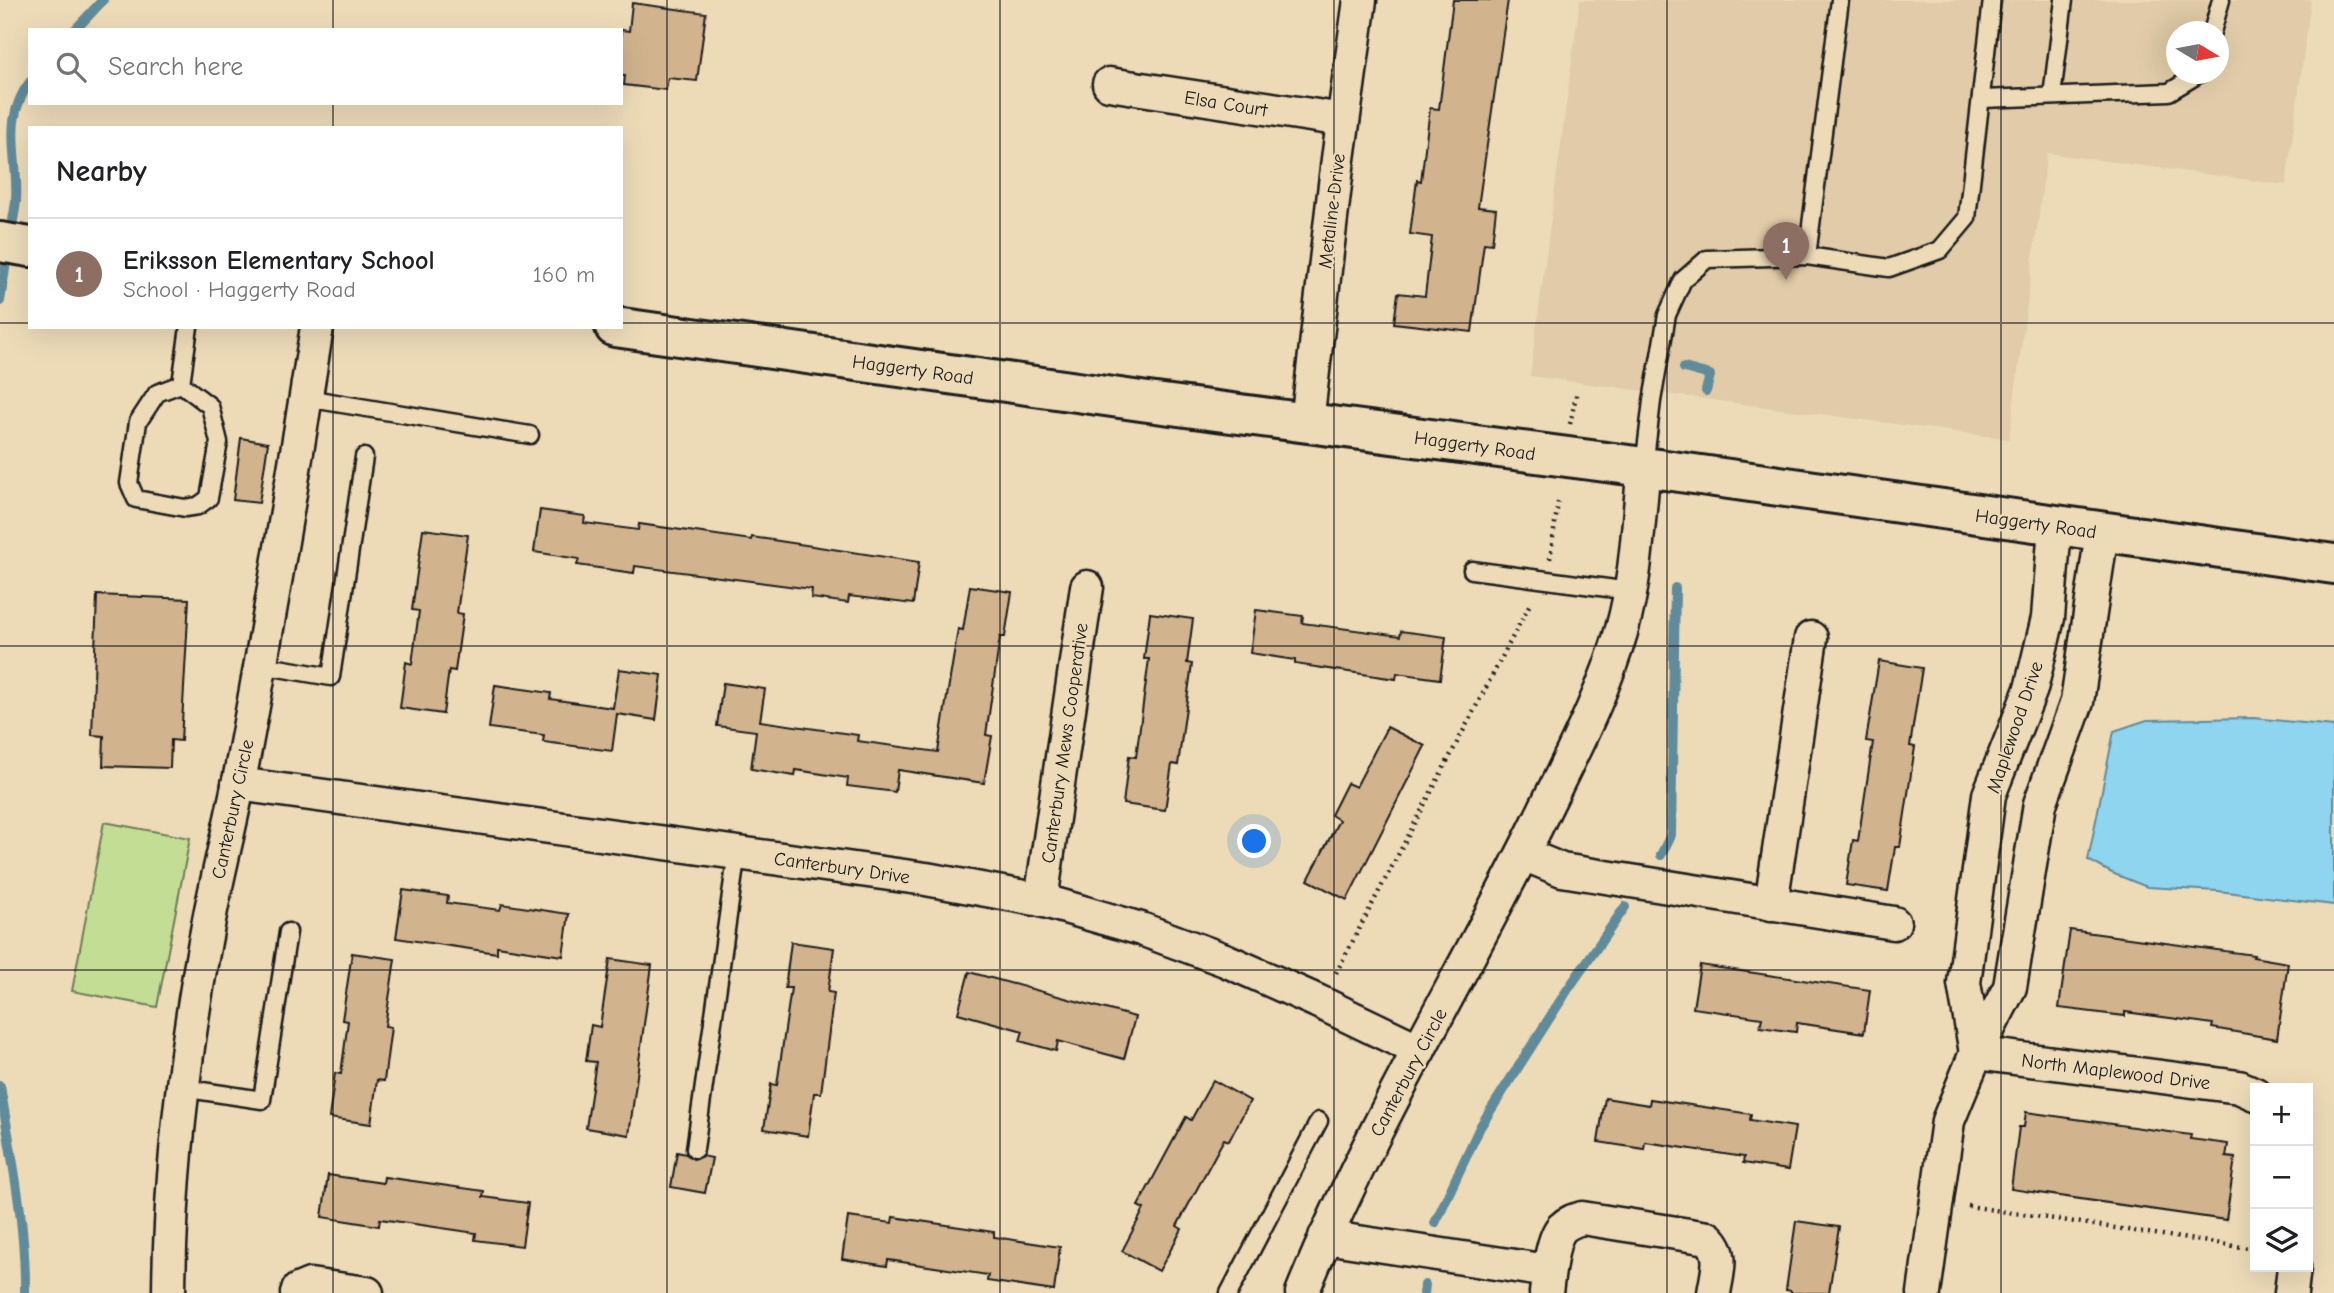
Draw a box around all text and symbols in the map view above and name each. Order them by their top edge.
north arrow [2166,21,2229,84]
search box [28,28,623,105]
icon: search [52,48,90,86]
text: Search here [108,52,243,82]
street label: Elsa Court [1183,87,1270,122]
street label: Metaline Drive [1314,152,1350,270]
text: Nearby [56,154,147,189]
pin: 1 [1763,222,1809,280]
text: Eriksson Elementary School [123,246,435,276]
text: 1 [74,261,84,288]
text: 160 m [533,261,595,288]
text: School · Haggerty Road [123,276,356,303]
street label: Haggerty Road [851,351,975,389]
street label: Haggerty Road [1413,427,1537,465]
street label: Haggerty Road [1974,505,2098,543]
street label: Canterbury Mews Cooperative [1037,622,1093,865]
street label: Maplewood Drive [1982,659,2048,796]
street label: Canterbury Circle [207,737,258,881]
your location [1237,824,1271,858]
street label: Canterbury Drive [772,848,911,888]
street label: Canterbury Circle [1366,1005,1452,1140]
street label: North Maplewood Drive [2020,1049,2212,1094]
map controls [2250,1083,2313,1272]
button: + [2250,1083,2313,1146]
button: − [2250,1146,2313,1209]
button: layers [2250,1209,2313,1272]

